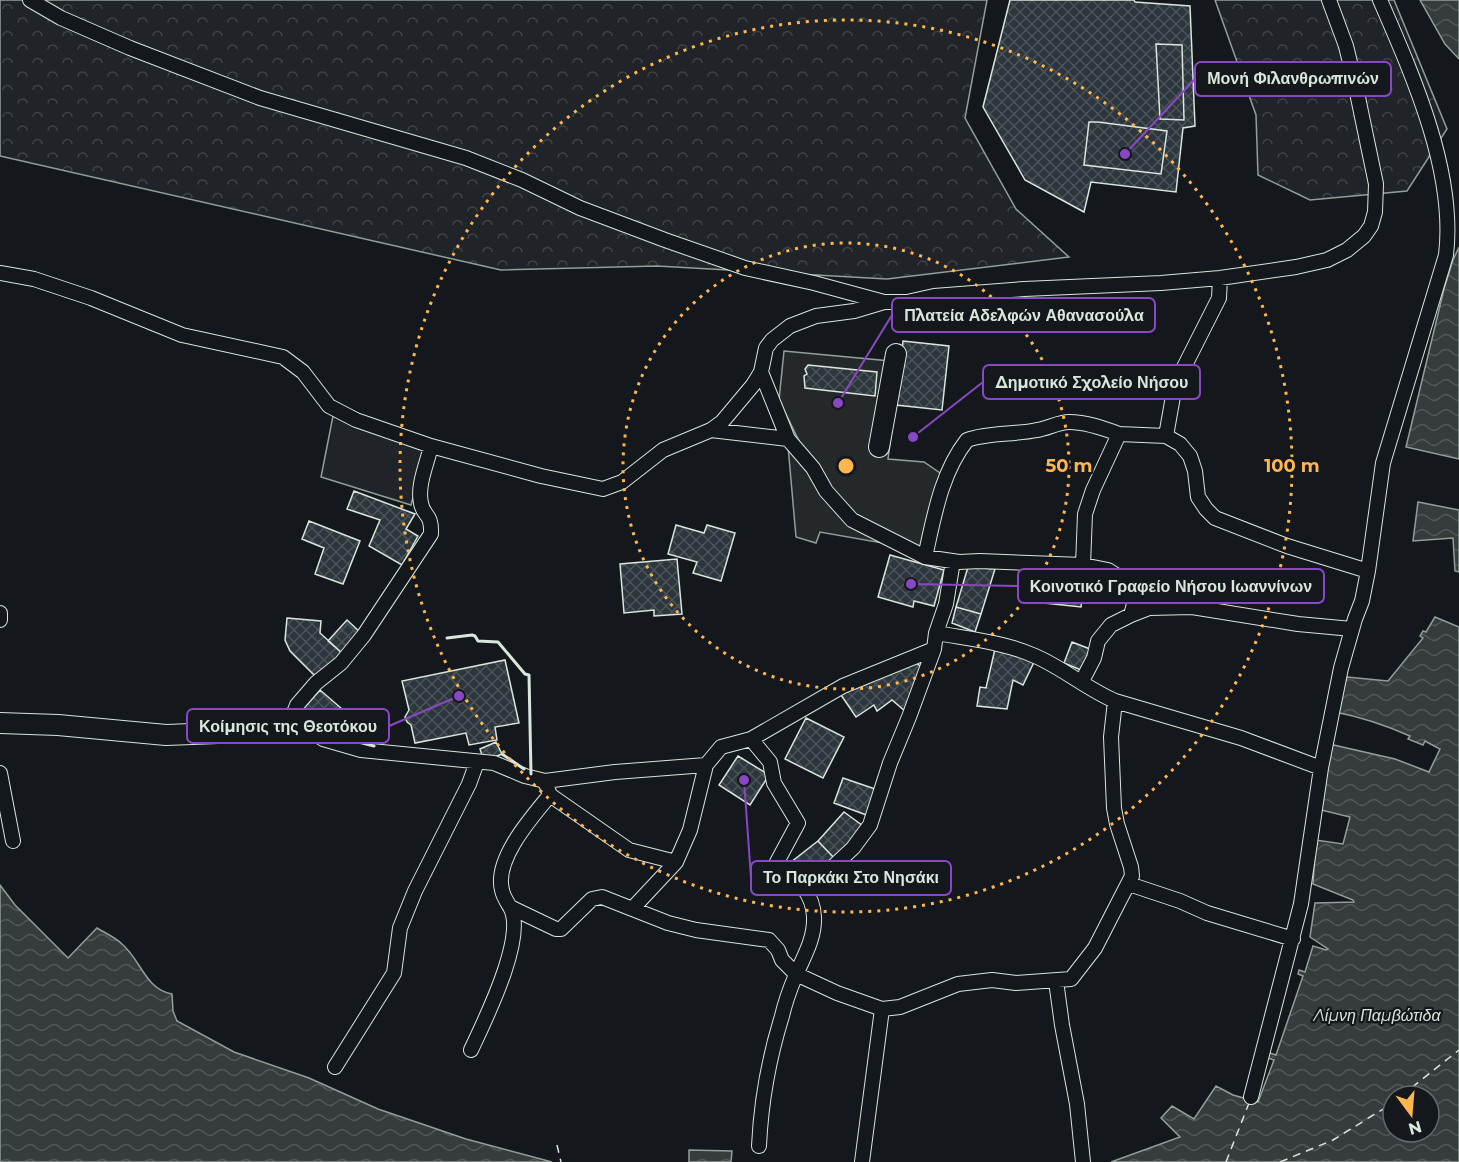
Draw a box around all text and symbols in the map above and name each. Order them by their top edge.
callout: Μονή Φιλανθρωπινών [1195,62,1391,96]
text: Μονή Φιλανθρωπινών [1207,69,1379,88]
callout: Πλατεία Αδελφών Αθανασούλα [892,298,1155,332]
text: Πλατεία Αδελφών Αθανασούλα [904,306,1144,325]
callout: Δημοτικό Σχολείο Νήσου [983,365,1200,399]
text: Δημοτικό Σχολείο Νήσου [995,373,1188,392]
text: 50 m [1046,455,1092,477]
text: 100 m [1264,455,1320,477]
centre of rings [836,456,856,476]
callout: Κοινοτικό Γραφείο Νήσου Ιωαννίνων [1018,569,1324,603]
text: Κοινοτικό Γραφείο Νήσου Ιωαννίνων [1030,577,1312,596]
callout: Κοίμησις της Θεοτόκου [187,709,389,743]
text: Κοίμησις της Θεοτόκου [199,717,377,736]
callout: Το Παρκάκι Στο Νησάκι [751,861,951,895]
text: Το Παρκάκι Στο Νησάκι [763,868,939,887]
water label: Λίμνη Παμβώτιδα [1312,1006,1441,1025]
north arrow [1381,1084,1441,1144]
text: N [1406,1117,1424,1139]

